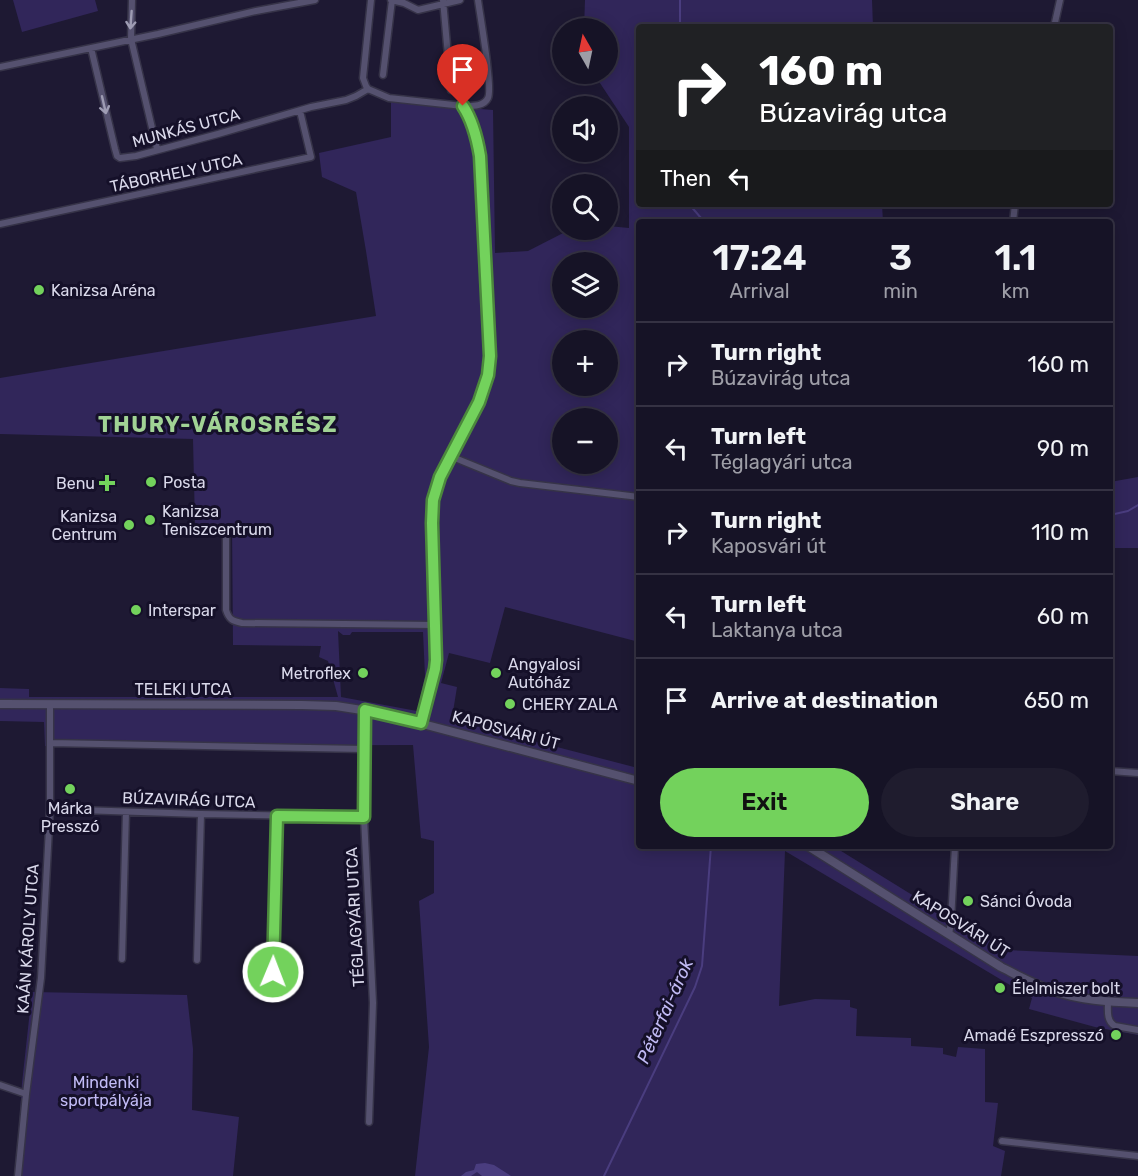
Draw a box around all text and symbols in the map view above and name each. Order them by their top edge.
one-way arrow [125,9,136,29]
north arrow [552,18,618,84]
map controls [552,18,618,474]
pin [437,44,488,106]
text: 160 m [759,46,883,96]
icon: right [660,48,738,126]
icon: arrive [446,53,479,86]
one-way arrow [99,95,111,114]
button: sound [552,96,618,162]
text: Búzavirág utca [759,97,947,129]
street label: MUNKÁS UTCA [130,104,242,151]
street label: TÁBORHELY UTCA [108,150,244,196]
icon: left [723,162,756,195]
text: Then [660,165,711,192]
button: search [552,174,618,240]
text: 17:24 [713,236,807,279]
text: 3 [889,236,912,279]
text: 1.1 [994,236,1036,279]
button: layers [552,252,618,318]
text: Arrival [730,279,790,303]
text: min [883,279,918,303]
text: km [1001,279,1030,303]
place label: Kanizsa Aréna [51,281,156,300]
marker: Kanizsa Aréna [32,283,46,297]
button: + [552,330,618,396]
text: Turn right [711,339,821,366]
icon: right [660,348,693,381]
text: 160 m [1027,351,1089,378]
text: Búzavirág utca [711,366,851,390]
button: − [552,408,618,474]
district label: THURY-VÁROSRÉSZ [98,411,338,438]
text: Turn left [711,423,806,450]
icon: left [660,432,693,465]
text: 90 m [1037,435,1089,462]
text: Téglagyári utca [711,450,853,474]
place label: Posta [163,473,206,492]
place label: Benu [56,474,95,493]
marker: Posta [144,475,158,489]
marker: Benu [100,476,114,490]
place label: Kanizsa Teniszcentrum [162,502,272,539]
place label: Kanizsa Centrum [52,507,117,544]
text: Turn right [711,507,821,534]
marker: Kanizsa Teniszcentrum [143,513,157,527]
icon: right [660,516,693,549]
marker: Kanizsa Centrum [122,518,136,532]
text: 110 m [1031,519,1089,546]
text: Kaposvári út [711,534,826,558]
text: Turn left [711,591,806,618]
icon: left [660,600,693,633]
place label: Interspar [148,601,216,620]
marker: Interspar [129,603,143,617]
text: 60 m [1037,603,1089,630]
text: Laktanya utca [711,618,843,642]
place label: Angyalosi Autóház [508,655,580,692]
place label: Metroflex [281,664,351,683]
marker: Metroflex [356,666,370,680]
marker: Angyalosi Autóház [489,666,503,680]
street label: TELEKI UTCA [134,680,232,699]
icon: arrive [660,684,693,717]
text: Arrive at destination [711,687,938,714]
text: 650 m [1024,687,1089,714]
place label: CHERY ZALA [522,695,618,714]
marker: CHERY ZALA [503,697,517,711]
street label: KAPOSVÁRI ÚT [450,706,562,754]
button: Exit [660,768,869,837]
button: Share [881,768,1089,837]
marker: Márka Presszó [63,782,77,796]
street label: BÚZAVIRÁG UTCA [122,787,256,812]
place label: Márka Presszó [41,799,99,836]
street label: TÉGLAGYÁRI UTCA [342,846,368,987]
street label: KAÁN KÁROLY UTCA [13,863,43,1015]
street label: KAPOSVÁRI ÚT [909,886,1013,961]
place label: Sánci Óvoda [980,891,1072,911]
marker: Sánci Óvoda [961,894,975,908]
position arrow [241,940,305,1004]
water label: Péterfai-árok [632,954,698,1067]
place label: Élelmiszer bolt [1012,979,1120,998]
marker: Élelmiszer bolt [993,981,1007,995]
place label: Amadé Eszpresszó [964,1026,1104,1045]
marker: Amadé Eszpresszó [1109,1028,1123,1042]
park label: Mindenki sportpályája [60,1073,152,1110]

